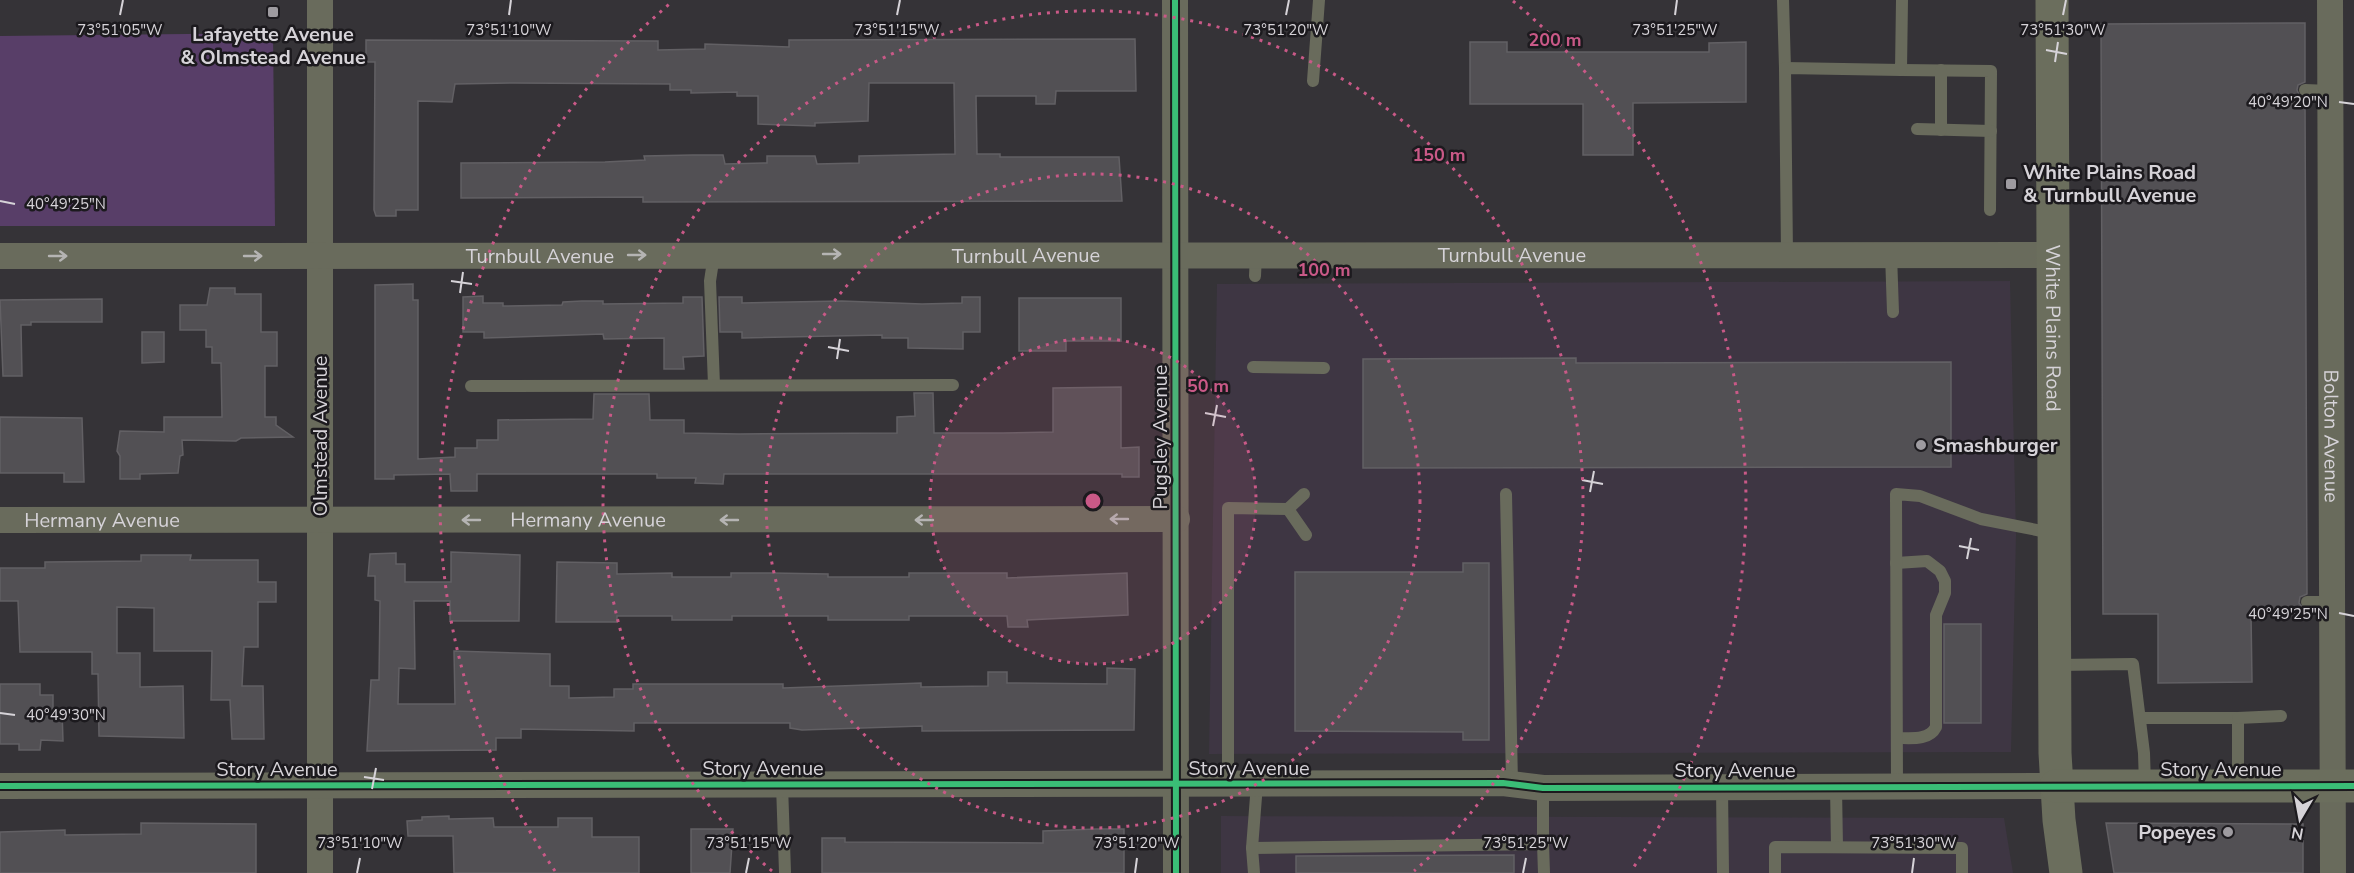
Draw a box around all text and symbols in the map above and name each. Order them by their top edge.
marker: Lafayette Avenue & Olmstead Avenue [266,5,280,19]
text: 73°51'05"W [77,20,163,40]
text: 73°51'10"W [466,20,552,40]
text: 73°51'15"W [854,20,940,40]
text: 73°51'20"W [1243,20,1329,40]
text: 73°51'25"W [1632,20,1718,40]
text: 73°51'30"W [2020,20,2106,40]
place label: Lafayette Avenue & Olmstead Avenue [180,21,366,71]
text: 200 m [1528,28,1582,52]
text: 40°49'20"N [2248,92,2328,112]
text: 150 m [1412,143,1466,167]
place label: White Plains Road & Turnbull Avenue [2023,159,2196,209]
marker: White Plains Road & Turnbull Avenue [2004,177,2018,191]
text: 40°49'25"N [26,194,106,214]
street label: Turnbull Avenue [466,242,614,269]
street label: Turnbull Avenue [952,242,1100,269]
street label: Turnbull Avenue [1438,242,1586,269]
street label: White Plains Road [2039,244,2067,412]
one-way arrow [822,248,842,260]
one-way arrow [627,249,647,261]
one-way arrow [48,250,68,262]
one-way arrow [243,250,263,262]
text: 100 m [1297,258,1351,282]
street label: Olmstead Avenue [307,356,334,516]
street label: Pugsley Avenue [1147,365,1174,509]
street label: Bolton Avenue [2318,369,2345,503]
text: 50 m [1187,374,1229,398]
place label: Smashburger [1933,432,2058,459]
marker: Smashburger [1914,438,1928,452]
centre of rings [1083,491,1103,511]
street label: Hermany Avenue [24,506,180,533]
street label: Hermany Avenue [510,506,666,533]
one-way arrow [1109,513,1129,525]
one-way arrow [461,514,481,526]
one-way arrow [719,514,739,526]
one-way arrow [914,514,934,526]
text: 40°49'25"N [2248,604,2328,624]
text: 40°49'30"N [26,705,106,725]
street label: Story Avenue [702,755,824,782]
street label: Story Avenue [1188,755,1310,782]
street label: Story Avenue [216,756,338,783]
street label: Story Avenue [2160,756,2282,783]
street label: Story Avenue [1674,757,1796,784]
north arrow [2270,789,2330,849]
place label: Popeyes [2138,819,2216,846]
text: N [2290,821,2305,845]
marker: Popeyes [2221,825,2235,839]
text: 73°51'10"W [317,833,403,853]
text: 73°51'15"W [706,833,792,853]
text: 73°51'20"W [1094,833,1180,853]
text: 73°51'25"W [1483,833,1569,853]
text: 73°51'30"W [1871,833,1957,853]

